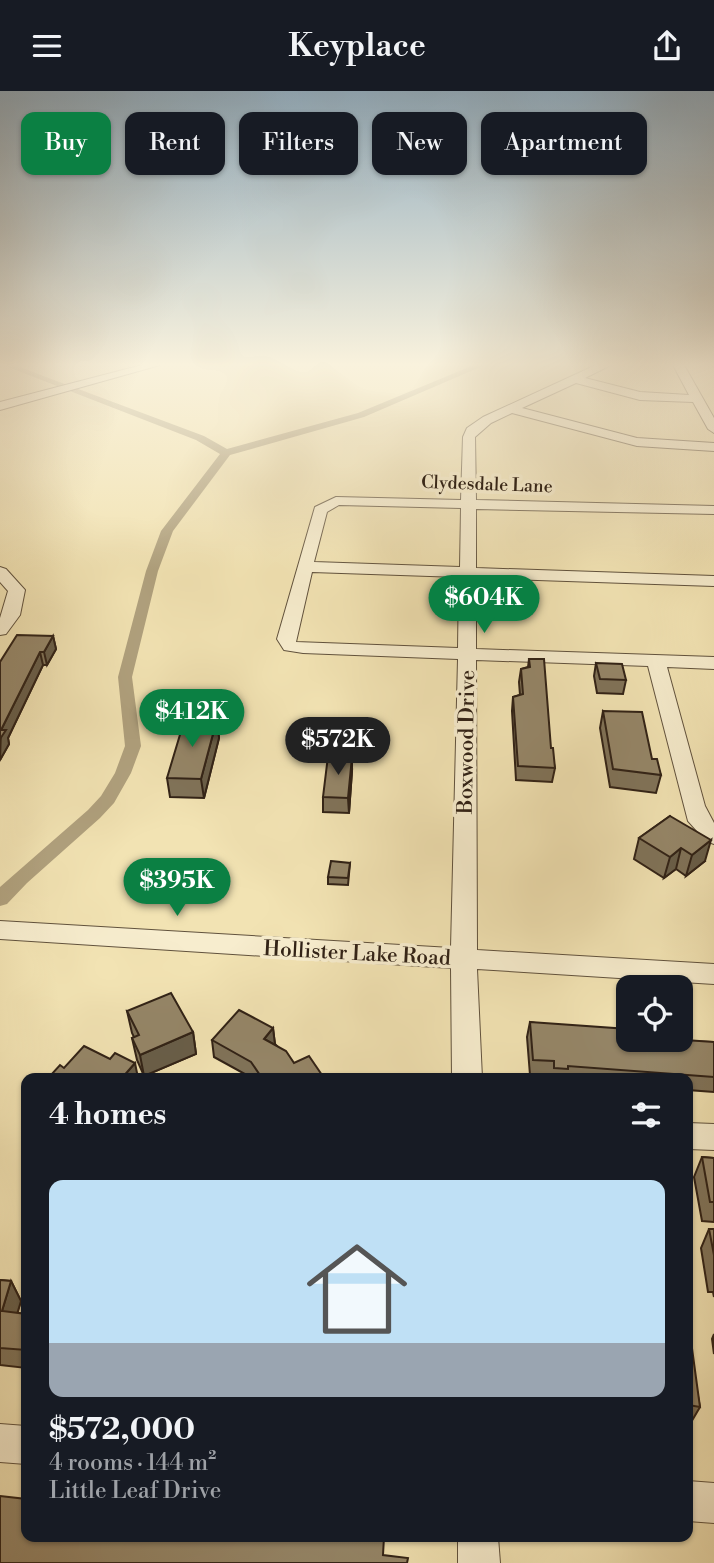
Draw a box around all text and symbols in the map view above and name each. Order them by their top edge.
text: Keyplace [288,26,426,66]
icon: menu [28,27,66,65]
icon: share [648,27,686,65]
chip: Buy [21,112,111,175]
chip: Rent [125,112,225,175]
chip: Filters [239,112,358,175]
chip: New [372,112,467,175]
chip: Apartment [481,112,647,175]
street label: Clydesdale Lane [421,471,553,498]
pin: $604K [435,575,533,635]
text: $604K [445,584,523,612]
street label: Boxwood Drive [453,670,481,815]
pin: $412K [143,689,241,749]
text: $412K [155,698,229,726]
pin: $572K [289,717,387,777]
text: $572K [301,726,375,754]
pin: $395K [128,859,226,918]
text: $395K [140,867,214,895]
street label: Hollister Lake Road [263,936,451,972]
map controls [616,975,693,1052]
button: locate [616,975,693,1052]
text: 4 homes [49,1096,166,1134]
icon: filters [627,1096,665,1134]
icon: home [294,1226,420,1352]
text: $572,000 [49,1411,195,1449]
text: 4 rooms · 144 m² [49,1449,216,1477]
text: Little Leaf Drive [49,1477,221,1505]

